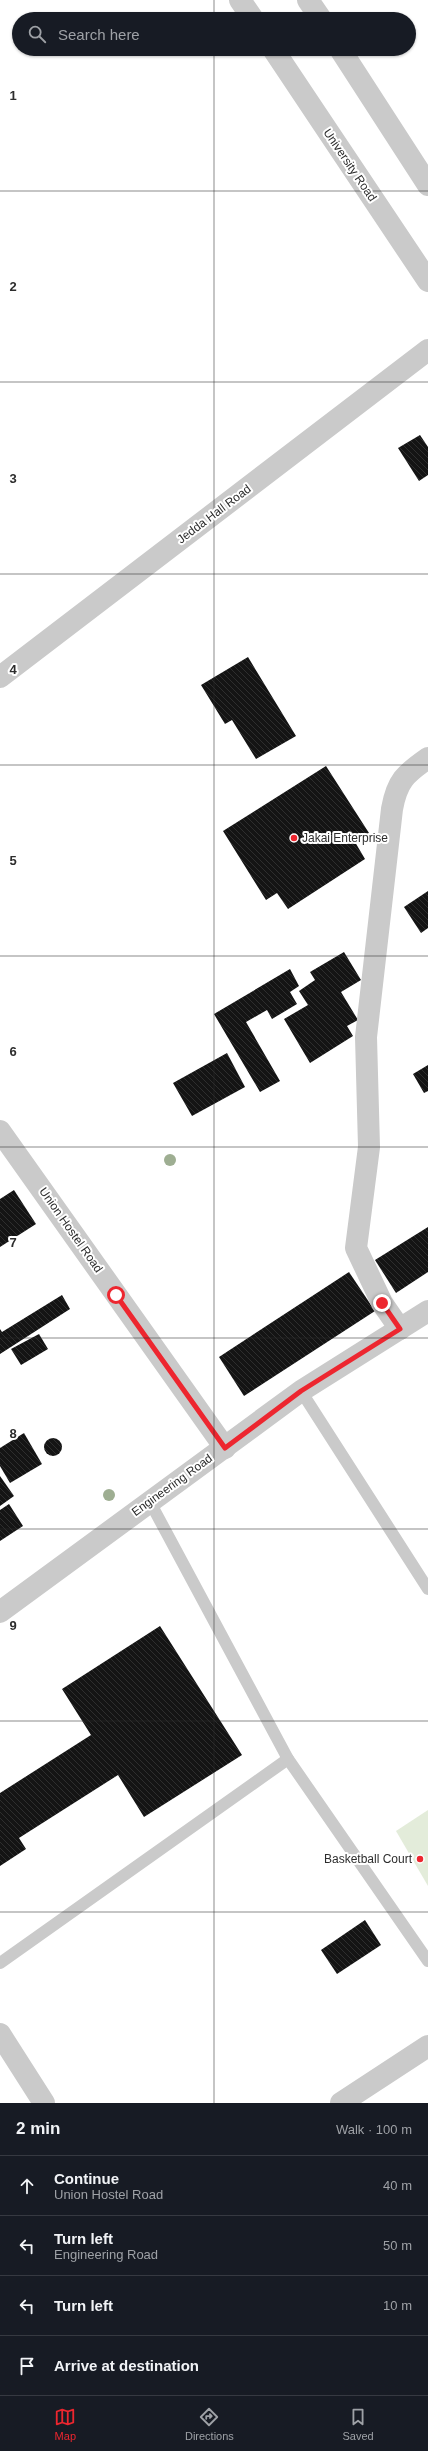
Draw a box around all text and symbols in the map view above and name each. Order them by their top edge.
search box [12,12,416,56]
icon: search [26,23,48,45]
text: Search here [58,26,140,43]
text: 1 [9,88,17,103]
street label: University Road [321,126,379,204]
text: 2 [9,279,17,294]
text: 3 [9,471,17,486]
street label: Jedda Hall Road [174,482,254,546]
text: 4 [9,662,17,677]
place label: Jakai Enterprise [302,831,388,845]
marker: Jakai Enterprise [289,833,299,843]
text: 5 [9,853,17,868]
text: 6 [9,1044,17,1059]
street label: Union Hostel Road [36,1185,106,1275]
text: 7 [9,1235,17,1250]
route start [107,1286,125,1304]
route end [373,1294,391,1312]
text: 8 [9,1426,17,1441]
street label: Engineering Road [129,1451,215,1519]
text: 9 [9,1618,17,1633]
place label: Basketball Court [324,1852,413,1866]
marker: Basketball Court [415,1854,425,1864]
text: 2 min [16,2119,60,2138]
text: Walk · 100 m [336,2122,412,2137]
text: Continue [54,2170,119,2187]
icon: ahead [16,2175,38,2197]
text: 40 m [383,2178,412,2193]
text: Union Hostel Road [54,2187,163,2202]
text: Turn left [54,2230,113,2247]
icon: left [16,2235,38,2257]
text: 50 m [383,2238,412,2253]
text: Engineering Road [54,2247,158,2262]
icon: left [16,2295,38,2317]
text: Turn left [54,2297,113,2314]
text: 10 m [383,2298,412,2313]
icon: arrive [16,2355,38,2377]
text: Arrive at destination [54,2357,199,2374]
tab: Map [54,2406,76,2442]
tab: Directions [185,2406,234,2442]
tab: Saved [342,2406,374,2442]

